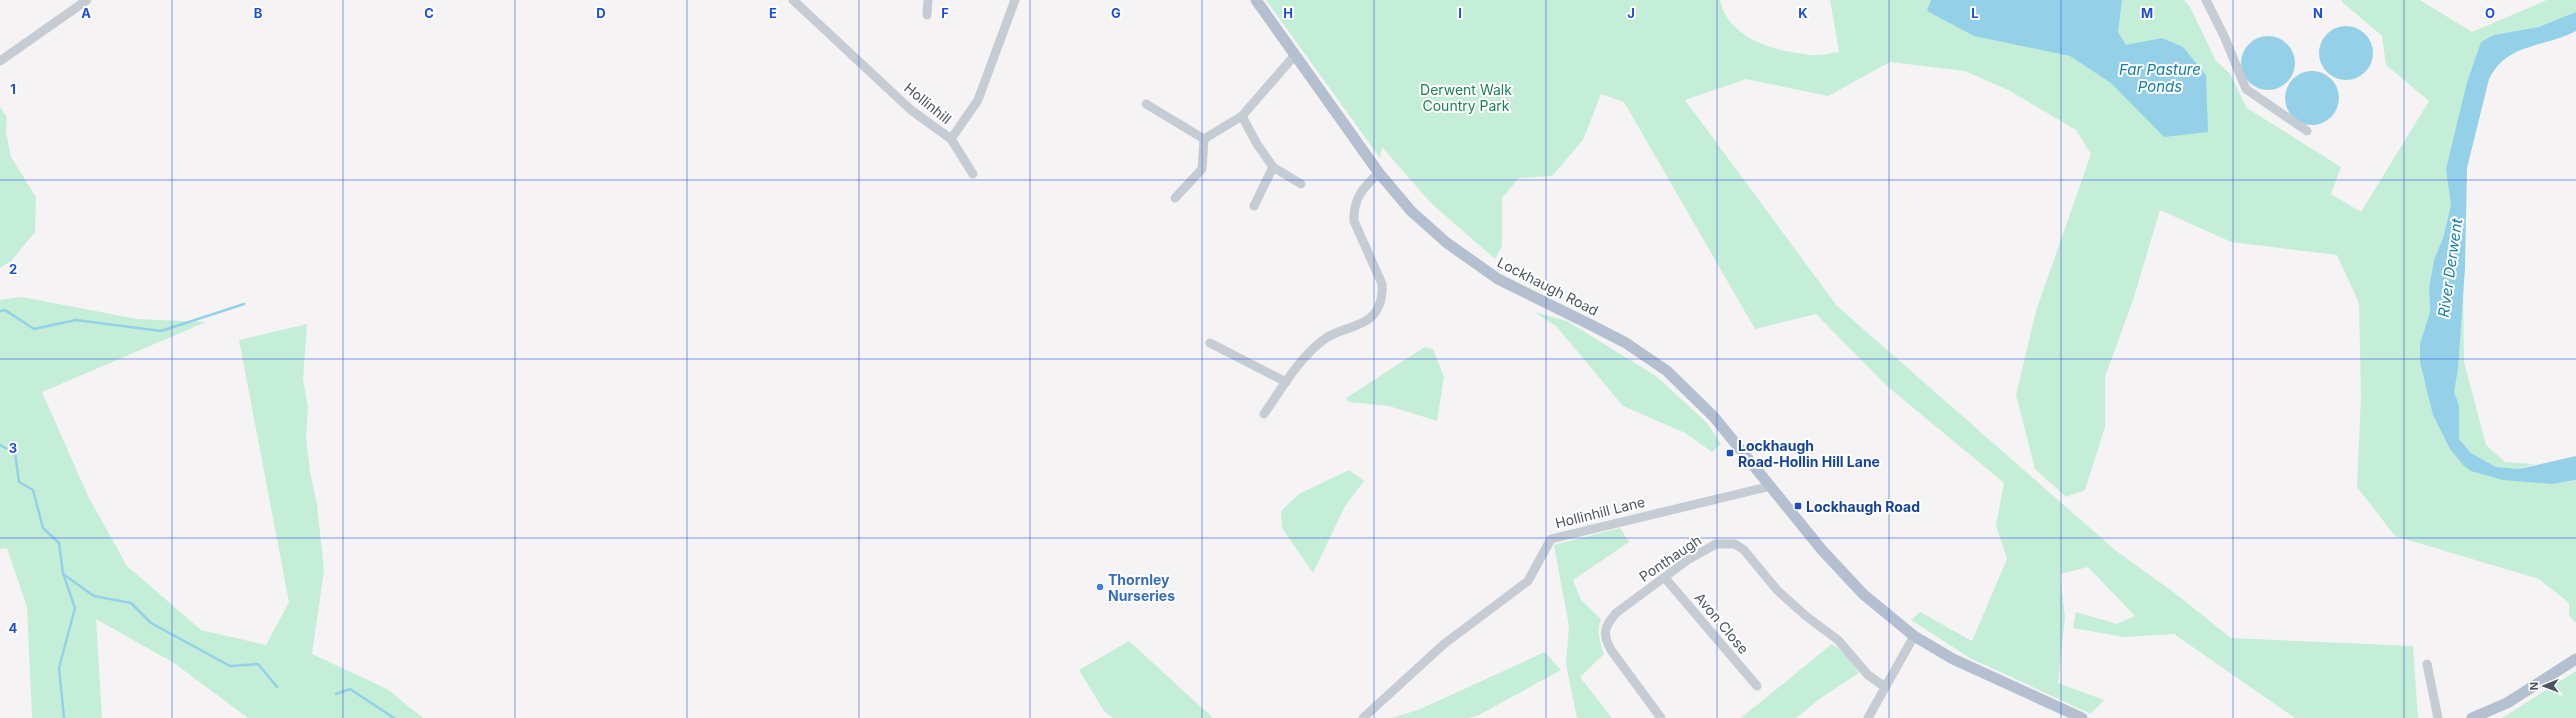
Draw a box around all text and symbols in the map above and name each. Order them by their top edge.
text: A [81,5,91,21]
text: B [254,5,263,21]
text: C [424,5,434,21]
text: D [596,5,606,21]
text: E [769,5,777,21]
text: F [941,5,949,21]
text: G [1111,5,1121,21]
text: H [1283,5,1293,21]
text: I [1458,5,1462,21]
text: J [1627,5,1635,21]
text: K [1798,5,1808,21]
text: L [1971,5,1979,21]
text: M [2141,5,2153,21]
text: N [2313,5,2323,21]
text: O [2485,5,2495,21]
water label: Far Pasture Ponds [2119,60,2201,96]
street label: Hollinhill [901,79,955,127]
text: 1 [10,81,16,97]
park label: Derwent Walk Country Park [1420,81,1512,114]
water label: River Derwent [2434,216,2466,319]
street label: Lockhaugh Road [1495,253,1601,319]
text: 2 [9,261,17,277]
place label: Lockhaugh Road-Hollin Hill Lane [1738,437,1880,470]
text: 3 [9,440,17,456]
marker: Lockhaugh Road-Hollin Hill Lane [1725,448,1735,458]
street label: Hollinhill Lane [1553,493,1647,531]
place label: Lockhaugh Road [1806,498,1920,515]
marker: Lockhaugh Road [1793,501,1803,511]
street label: Ponthaugh [1636,531,1704,585]
place label: Thornley Nurseries [1108,571,1175,604]
marker: Thornley Nurseries [1095,582,1105,592]
street label: Avon Close [1692,589,1752,657]
text: 4 [9,620,18,636]
north arrow [2524,666,2564,706]
text: N [2527,682,2541,690]

